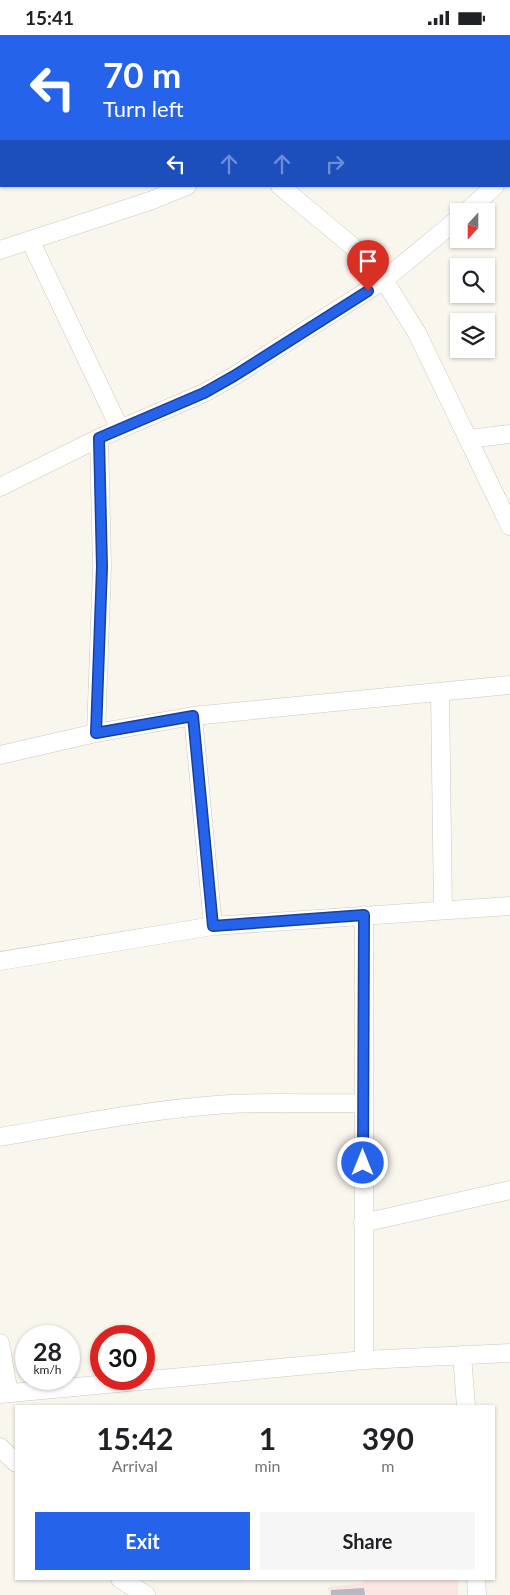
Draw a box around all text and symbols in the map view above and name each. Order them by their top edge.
text: 15:41 [25,6,74,29]
text: 70 m [103,53,181,95]
icon: left [20,55,85,120]
text: Turn left [103,95,184,122]
icon: left [162,150,190,178]
icon: ahead [215,150,243,178]
icon: ahead [268,150,296,178]
icon: right [321,150,349,178]
north arrow [450,203,495,247]
map controls [450,203,495,358]
pin [347,240,389,291]
icon: arrive [354,247,382,275]
button: search [450,258,495,303]
button: layers [450,313,495,358]
position arrow [336,1136,388,1188]
speed limit sign: 30 [90,1325,155,1390]
text: 28 [33,1336,62,1366]
text: km/h [33,1362,62,1377]
text: 15:42 [96,1420,173,1456]
text: 1 [259,1420,276,1456]
text: 390 [362,1420,414,1456]
text: Arrival [112,1456,158,1475]
text: min [255,1456,281,1475]
text: m [381,1456,394,1475]
button: Exit [35,1512,250,1570]
button: Share [260,1512,475,1570]

